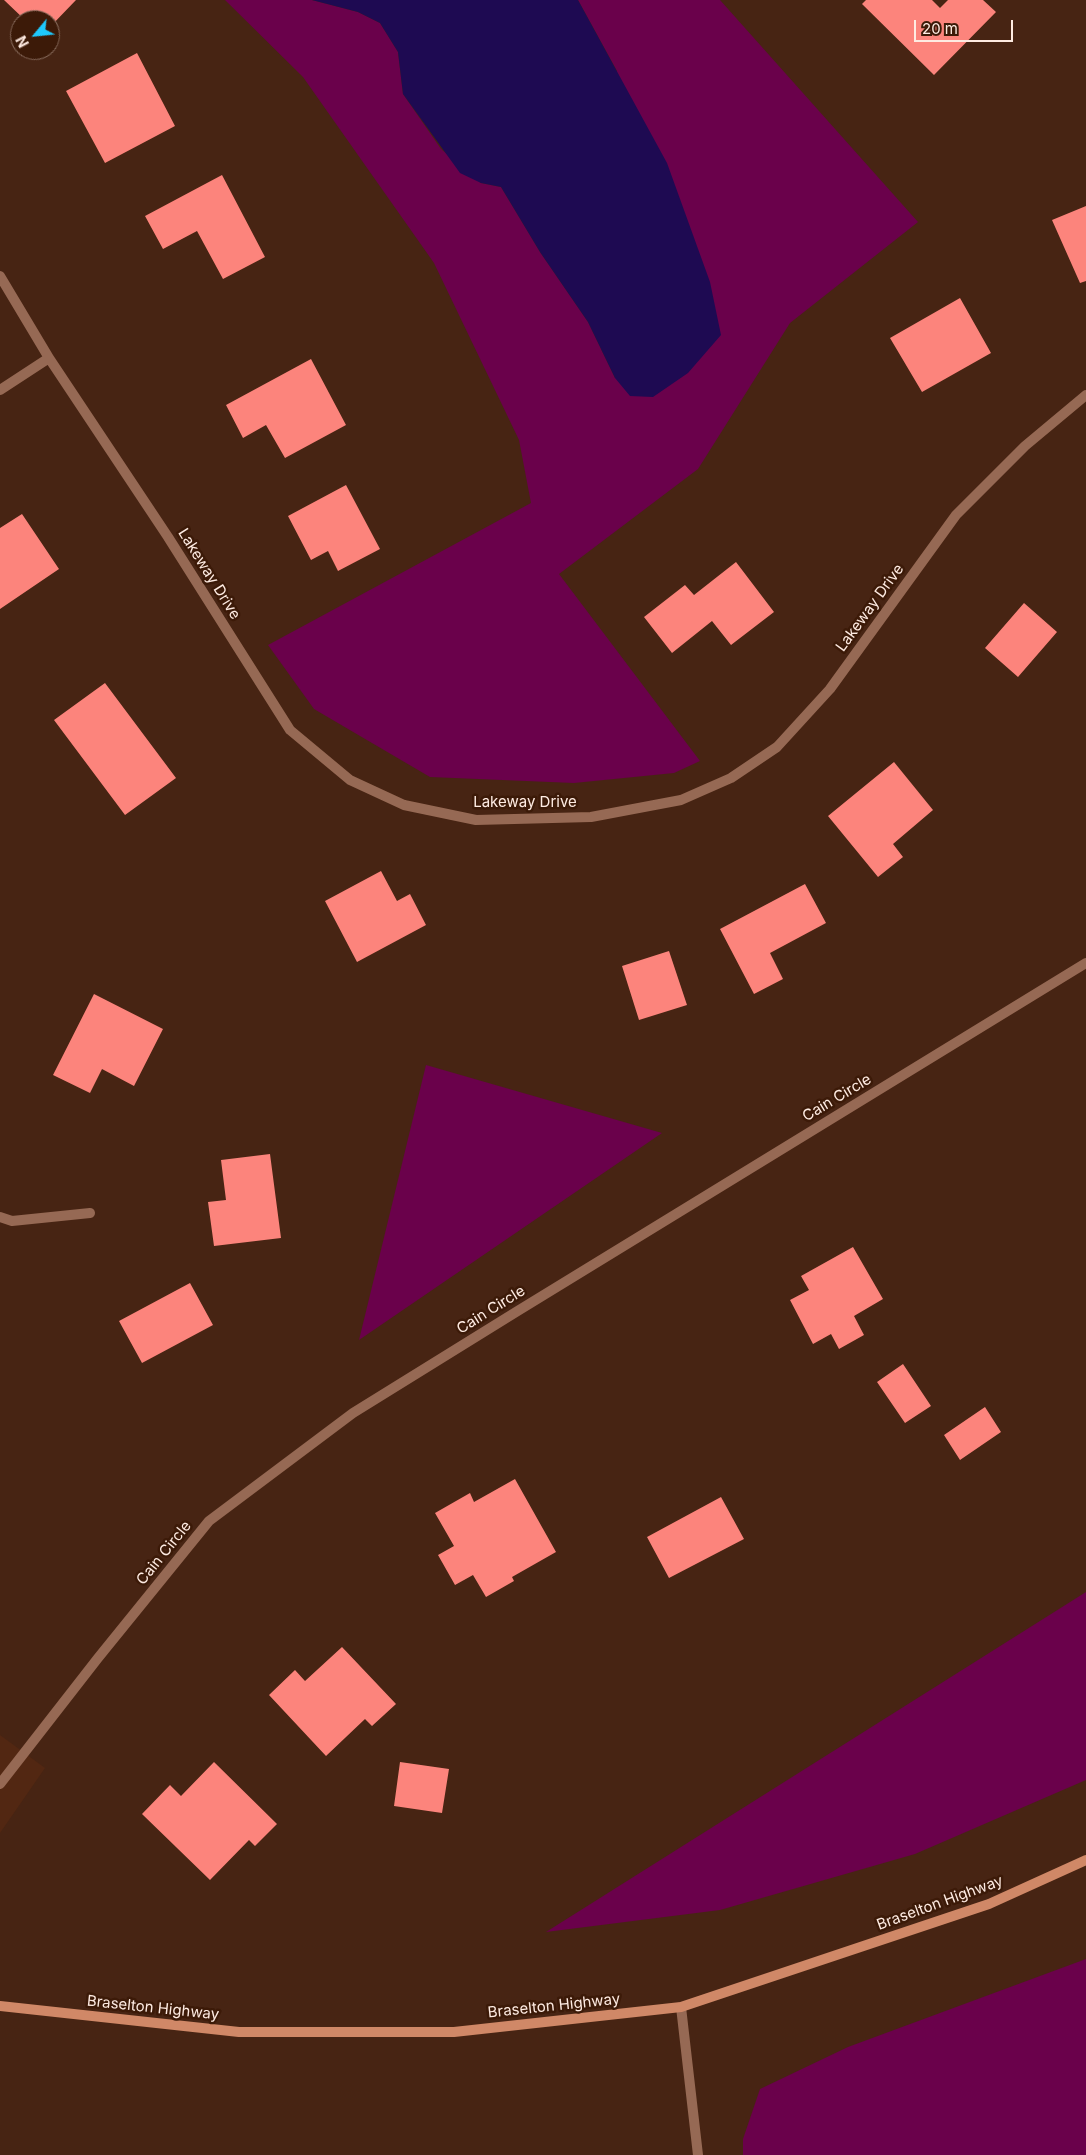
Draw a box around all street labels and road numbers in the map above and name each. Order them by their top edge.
street label: Lakeway Drive [174,525,244,623]
street label: Lakeway Drive [832,561,908,655]
street label: Lakeway Drive [473,793,577,811]
street label: Cain Circle [799,1070,875,1126]
street label: Cain Circle [454,1282,528,1338]
street label: Cain Circle [133,1517,195,1589]
street label: Braselton Highway [874,1872,1006,1934]
street label: Braselton Highway [487,1990,621,2022]
street label: Braselton Highway [86,1992,220,2024]

